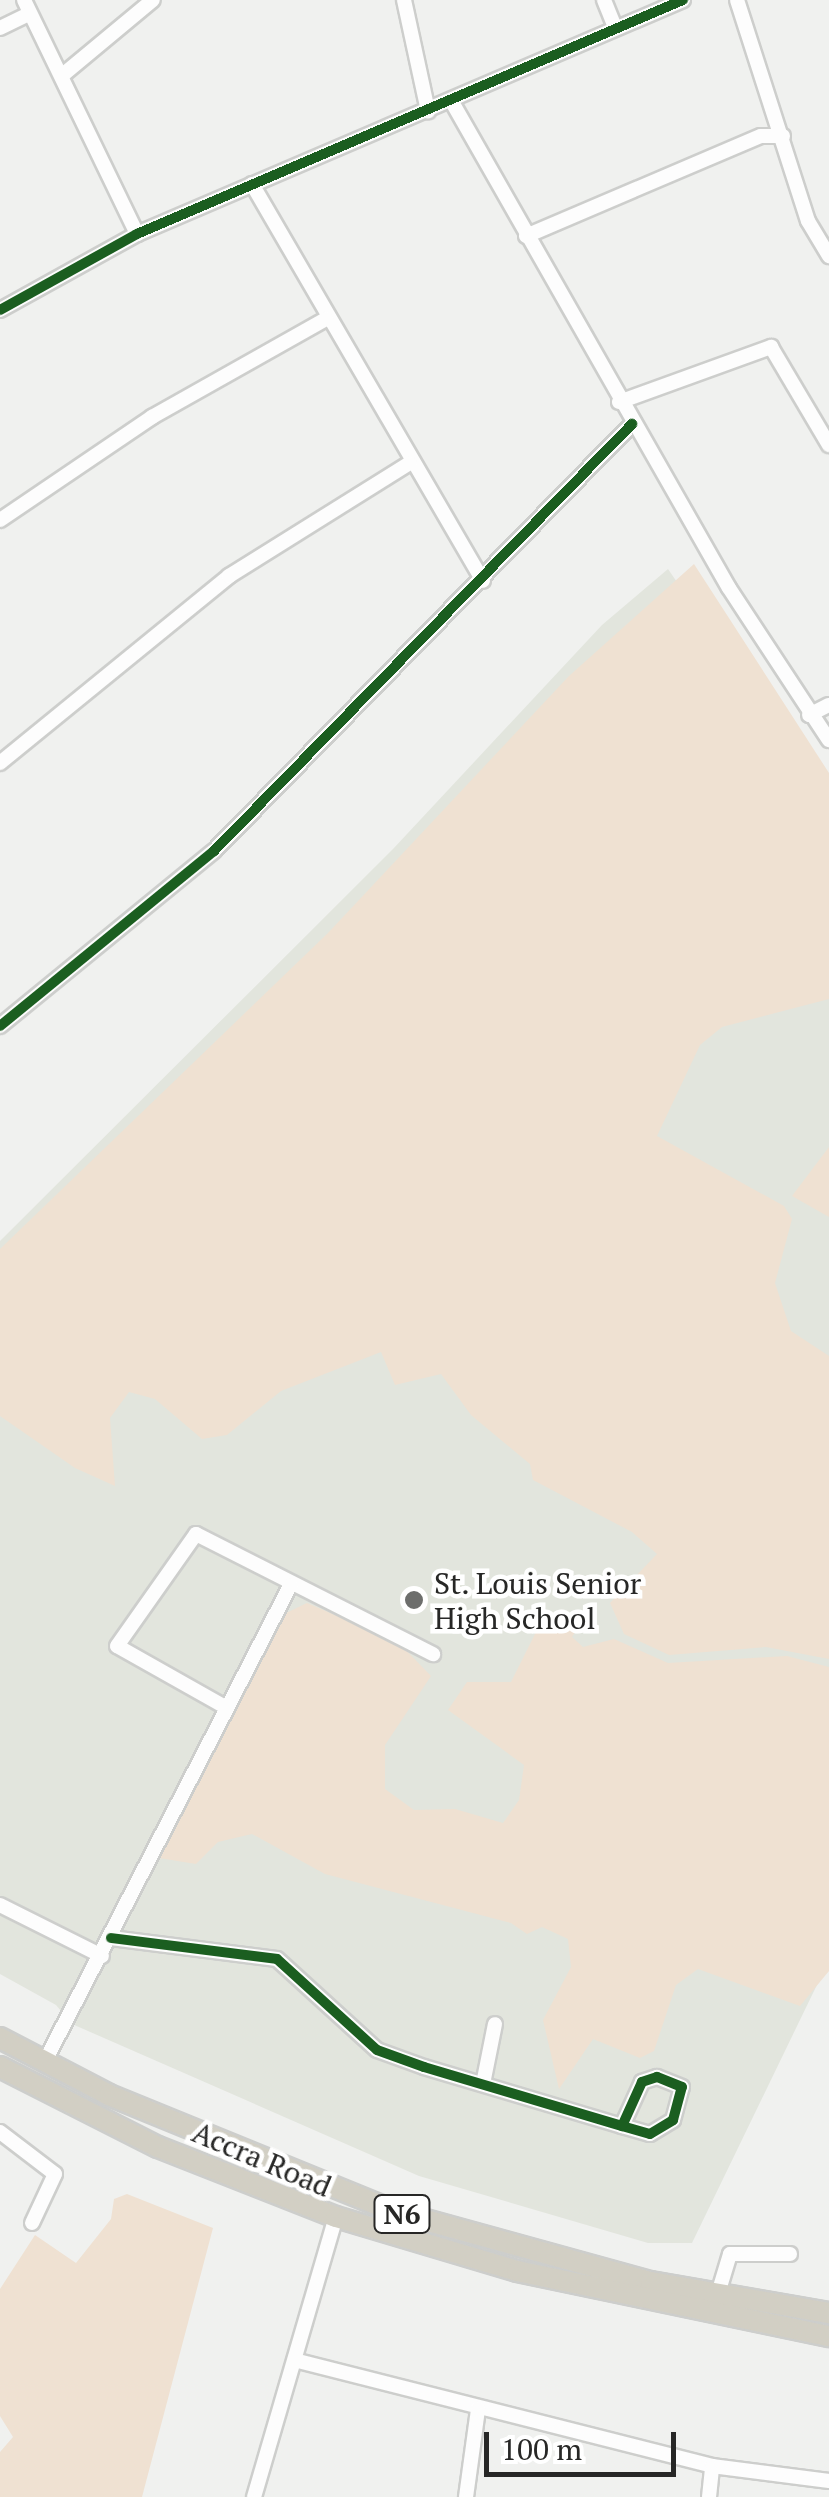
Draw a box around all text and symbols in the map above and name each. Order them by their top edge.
place label: St. Louis Senior High School [434,1565,643,1636]
marker: St. Louis Senior High School [403,1589,425,1611]
street label: Accra Road [187,2114,337,2204]
road number: N6 [372,2191,432,2237]
scale bar [489,2412,682,2474]
text: 100 m [501,2429,582,2469]

